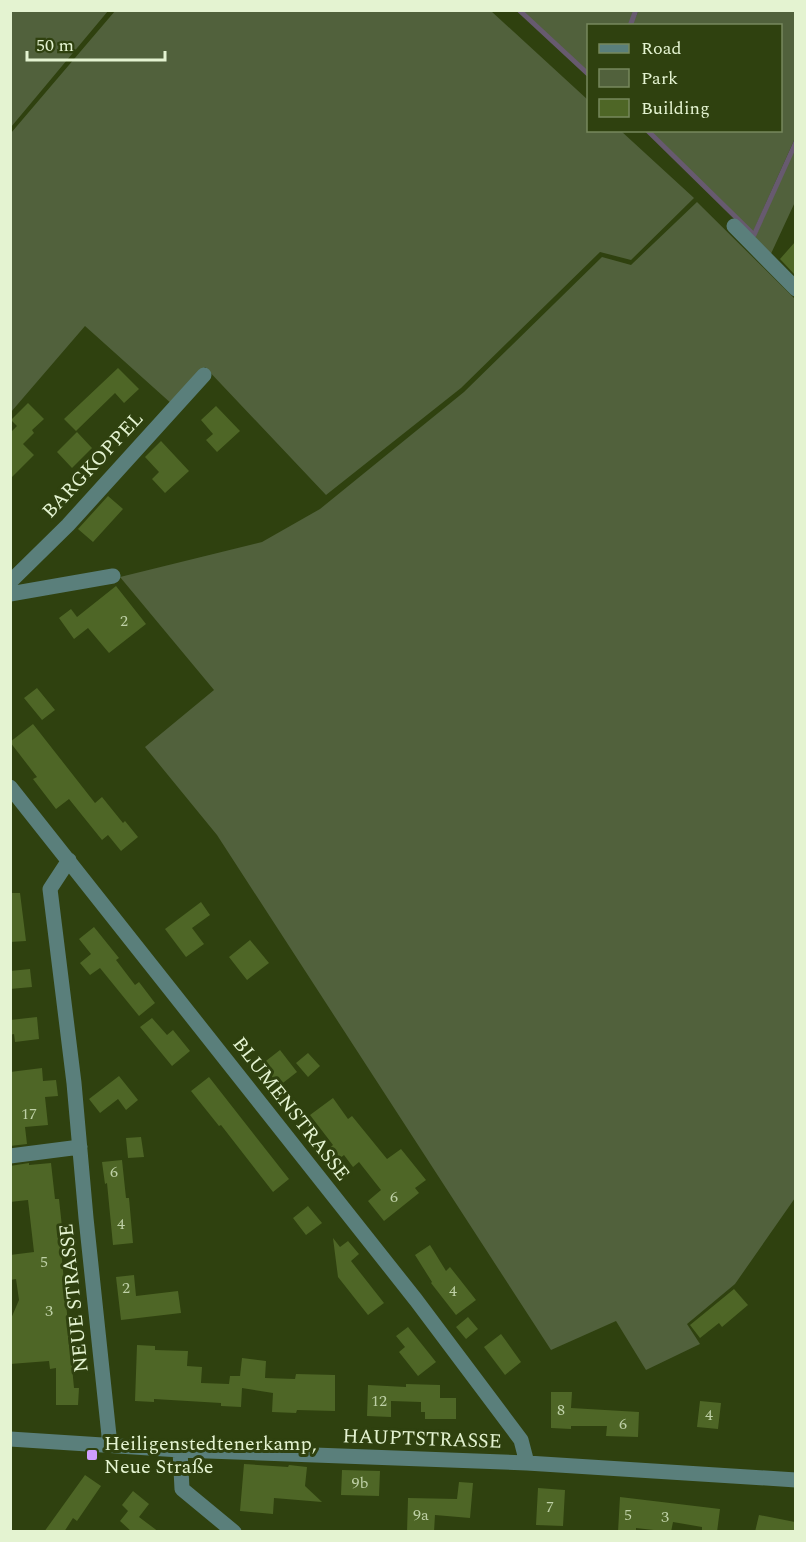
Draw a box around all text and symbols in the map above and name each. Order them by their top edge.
scale bar [27,24,165,62]
legend [587,24,782,132]
text: 50 m [36,32,74,59]
text: Road [641,35,682,62]
text: Park [641,65,678,92]
text: Building [641,95,710,122]
street label: BARGKOPPEL [35,405,151,525]
house number: 2 [120,609,128,633]
street label: BLUMENSTRASSE [225,1030,357,1188]
house number: 17 [21,1102,37,1126]
house number: 6 [110,1160,118,1184]
house number: 6 [390,1185,398,1209]
house number: 4 [117,1212,125,1236]
street label: NEUE STRASSE [51,1222,97,1374]
house number: 5 [40,1250,48,1274]
house number: 2 [122,1276,130,1300]
house number: 4 [449,1279,457,1303]
house number: 3 [45,1299,53,1323]
house number: 12 [371,1389,387,1413]
house number: 8 [557,1398,565,1422]
house number: 4 [705,1403,713,1427]
house number: 6 [619,1412,627,1436]
street label: HAUPTSTRASSE [342,1421,502,1457]
place label: Heiligenstedtenerkamp, Neue Straße [104,1429,317,1482]
marker: Heiligenstedtenerkamp, Neue Straße [85,1448,99,1462]
house number: 9b [352,1471,369,1495]
house number: 7 [546,1495,554,1519]
house number: 9a [413,1503,429,1527]
house number: 5 [624,1503,632,1527]
house number: 3 [661,1505,669,1529]

